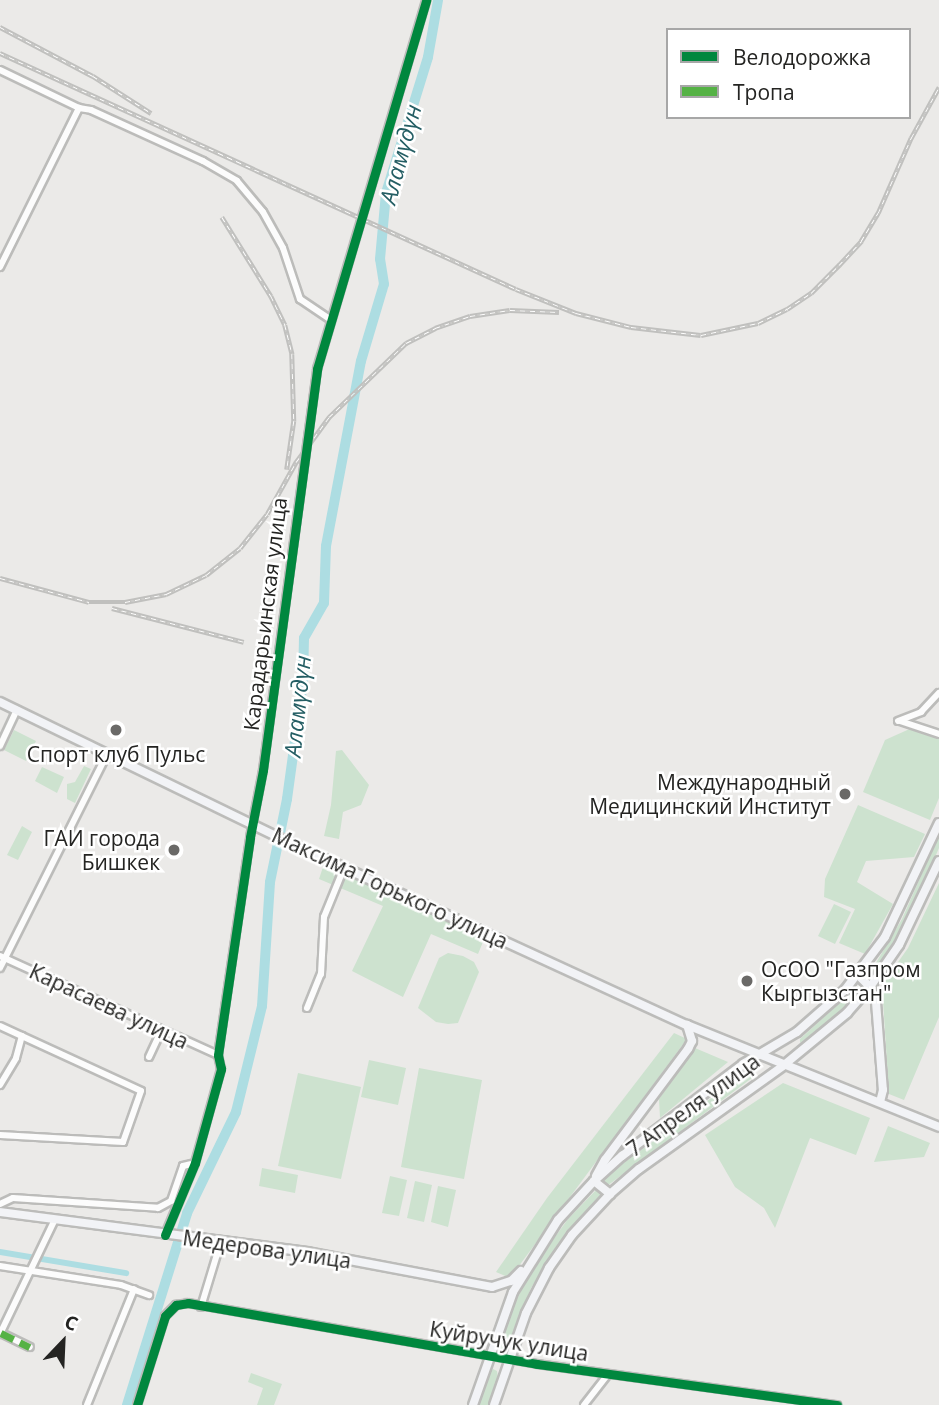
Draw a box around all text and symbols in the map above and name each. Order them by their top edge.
legend [666,28,911,119]
text: Велодорожка [733,43,871,71]
text: Тропа [733,78,795,106]
water label: Аламүдүн [373,101,427,207]
street label: Карадарьинская улица [238,496,292,732]
water label: Аламүдүн [278,654,316,758]
marker: Спорт клуб Пульс [108,722,124,738]
place label: Спорт клуб Пульс [27,741,205,767]
place label: Международный Медицинский Институт [589,769,831,819]
marker: Международный Медицинский Институт [837,786,853,802]
street label: Максима Горького улица [268,822,512,954]
place label: ГАИ города Бишкек [43,825,160,875]
marker: ГАИ города Бишкек [166,842,182,858]
place label: ОсОО "Газпром Кыргызстан" [761,956,921,1006]
street label: Карасаева улица [26,958,192,1054]
marker: ОсОО "Газпром Кыргызстан" [739,973,755,989]
street label: 7 Апреля улица [622,1048,764,1162]
street label: Медерова улица [181,1225,353,1273]
north arrow [28,1307,98,1377]
text: С [61,1308,82,1337]
street label: Куйручук улица [428,1316,590,1366]

